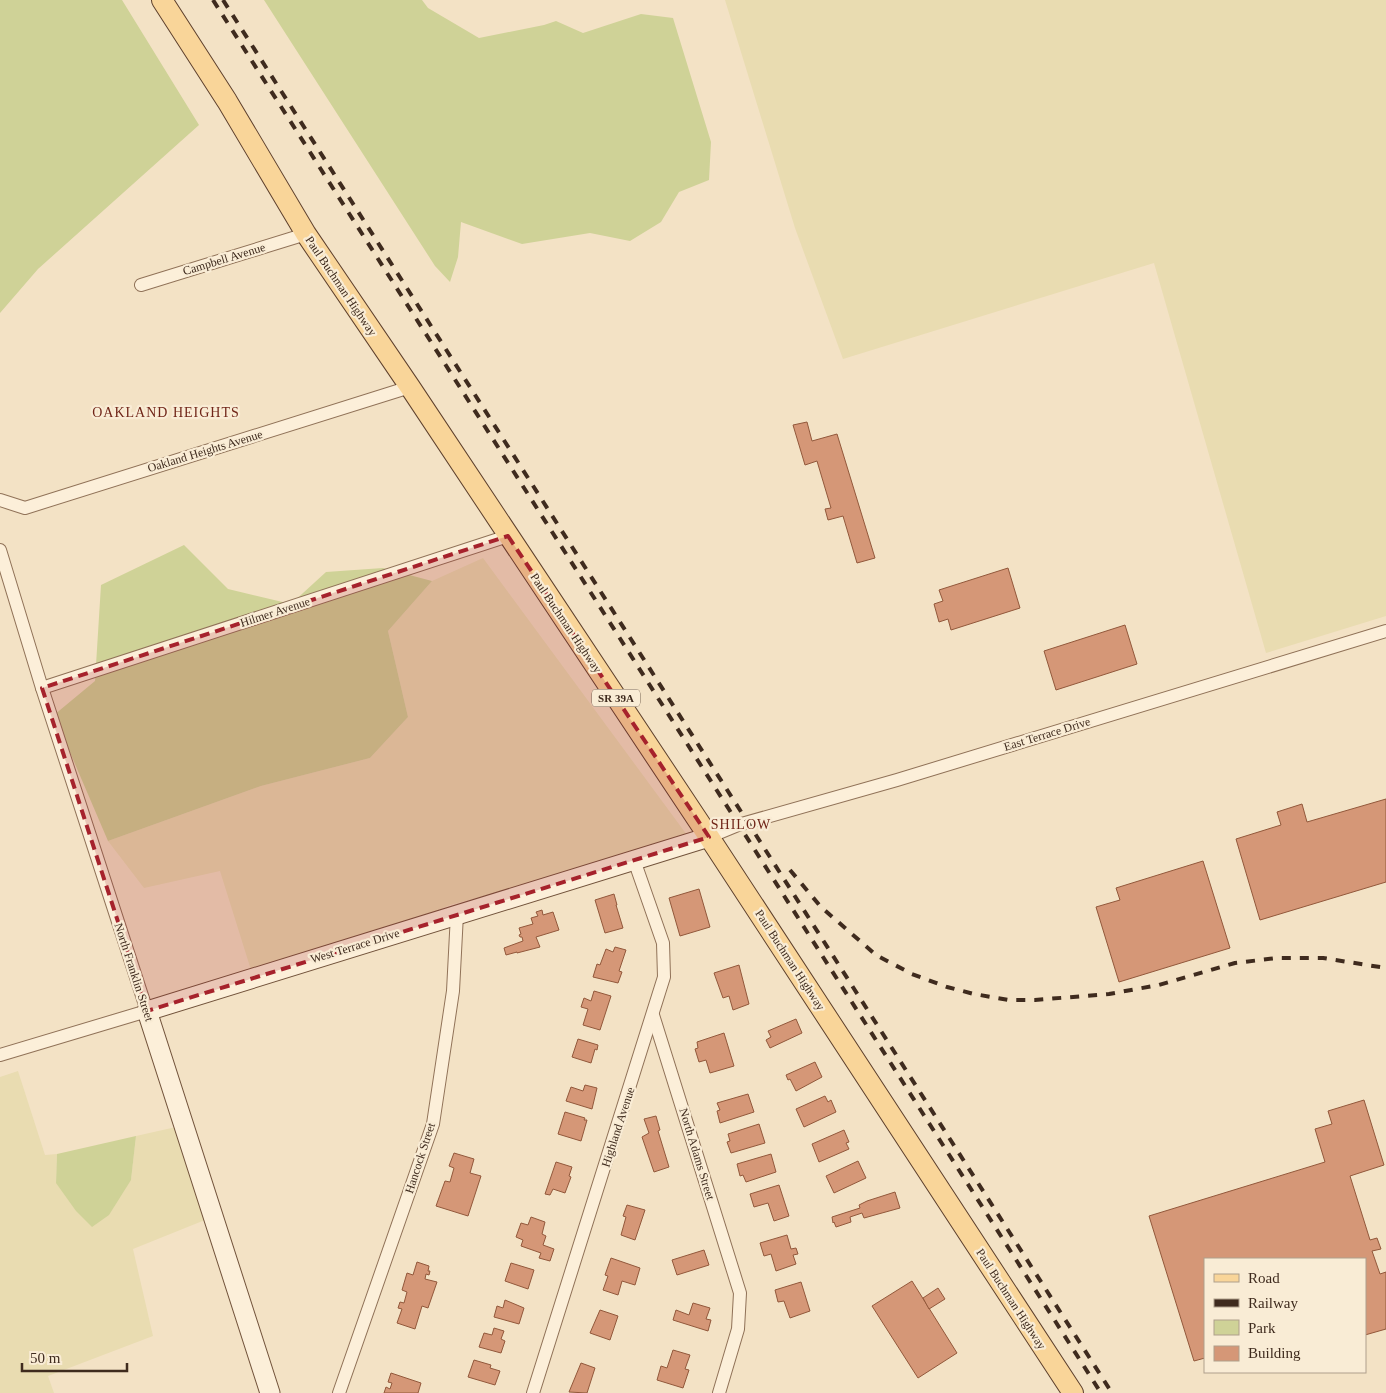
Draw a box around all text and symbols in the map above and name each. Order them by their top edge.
street label: Paul Buchman Highway [302,233,380,339]
street label: Campbell Avenue [181,240,267,278]
district label: OAKLAND HEIGHTS [92,405,240,420]
street label: Oakland Heights Avenue [146,427,264,475]
street label: Paul Buchman Highway [527,570,605,676]
street label: Hilmer Avenue [238,594,312,630]
road number: SR 39A [592,690,640,706]
street label: East Terrace Drive [1002,714,1092,754]
district label: SHILOW [711,817,771,832]
street label: Paul Buchman Highway [752,907,828,1013]
street label: North Franklin Street [111,921,157,1024]
street label: West Terrace Drive [309,926,401,966]
street label: Highland Avenue [598,1085,638,1169]
street label: North Adams Street [676,1106,718,1202]
street label: Hancock Street [402,1120,438,1195]
street label: Paul Buchman Highway [973,1246,1049,1352]
legend [1204,1258,1366,1373]
text: Road [1248,1270,1280,1286]
text: Railway [1248,1295,1298,1311]
text: Park [1248,1320,1276,1336]
scale bar [22,1340,128,1372]
text: Building [1248,1345,1301,1361]
text: 50 m [30,1350,61,1366]

